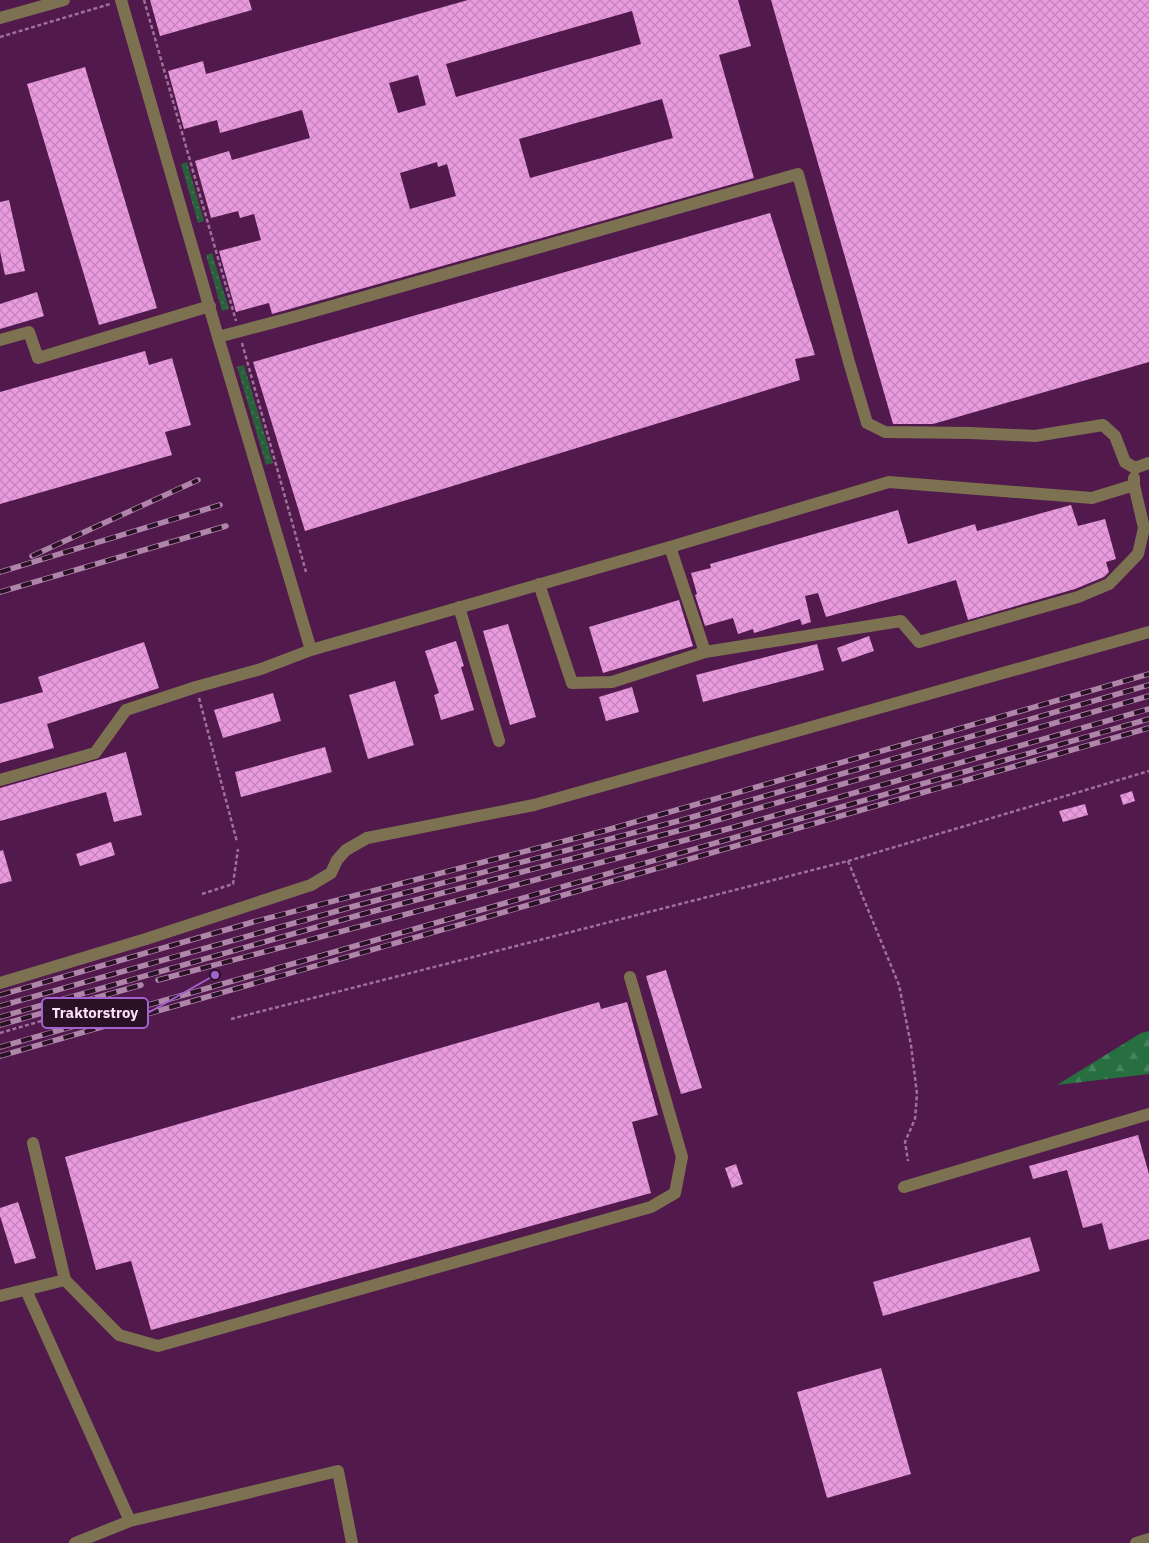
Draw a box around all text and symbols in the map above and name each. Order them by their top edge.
callout: Traktorstroy [42,998,148,1028]
text: Traktorstroy [52,1003,138,1022]

